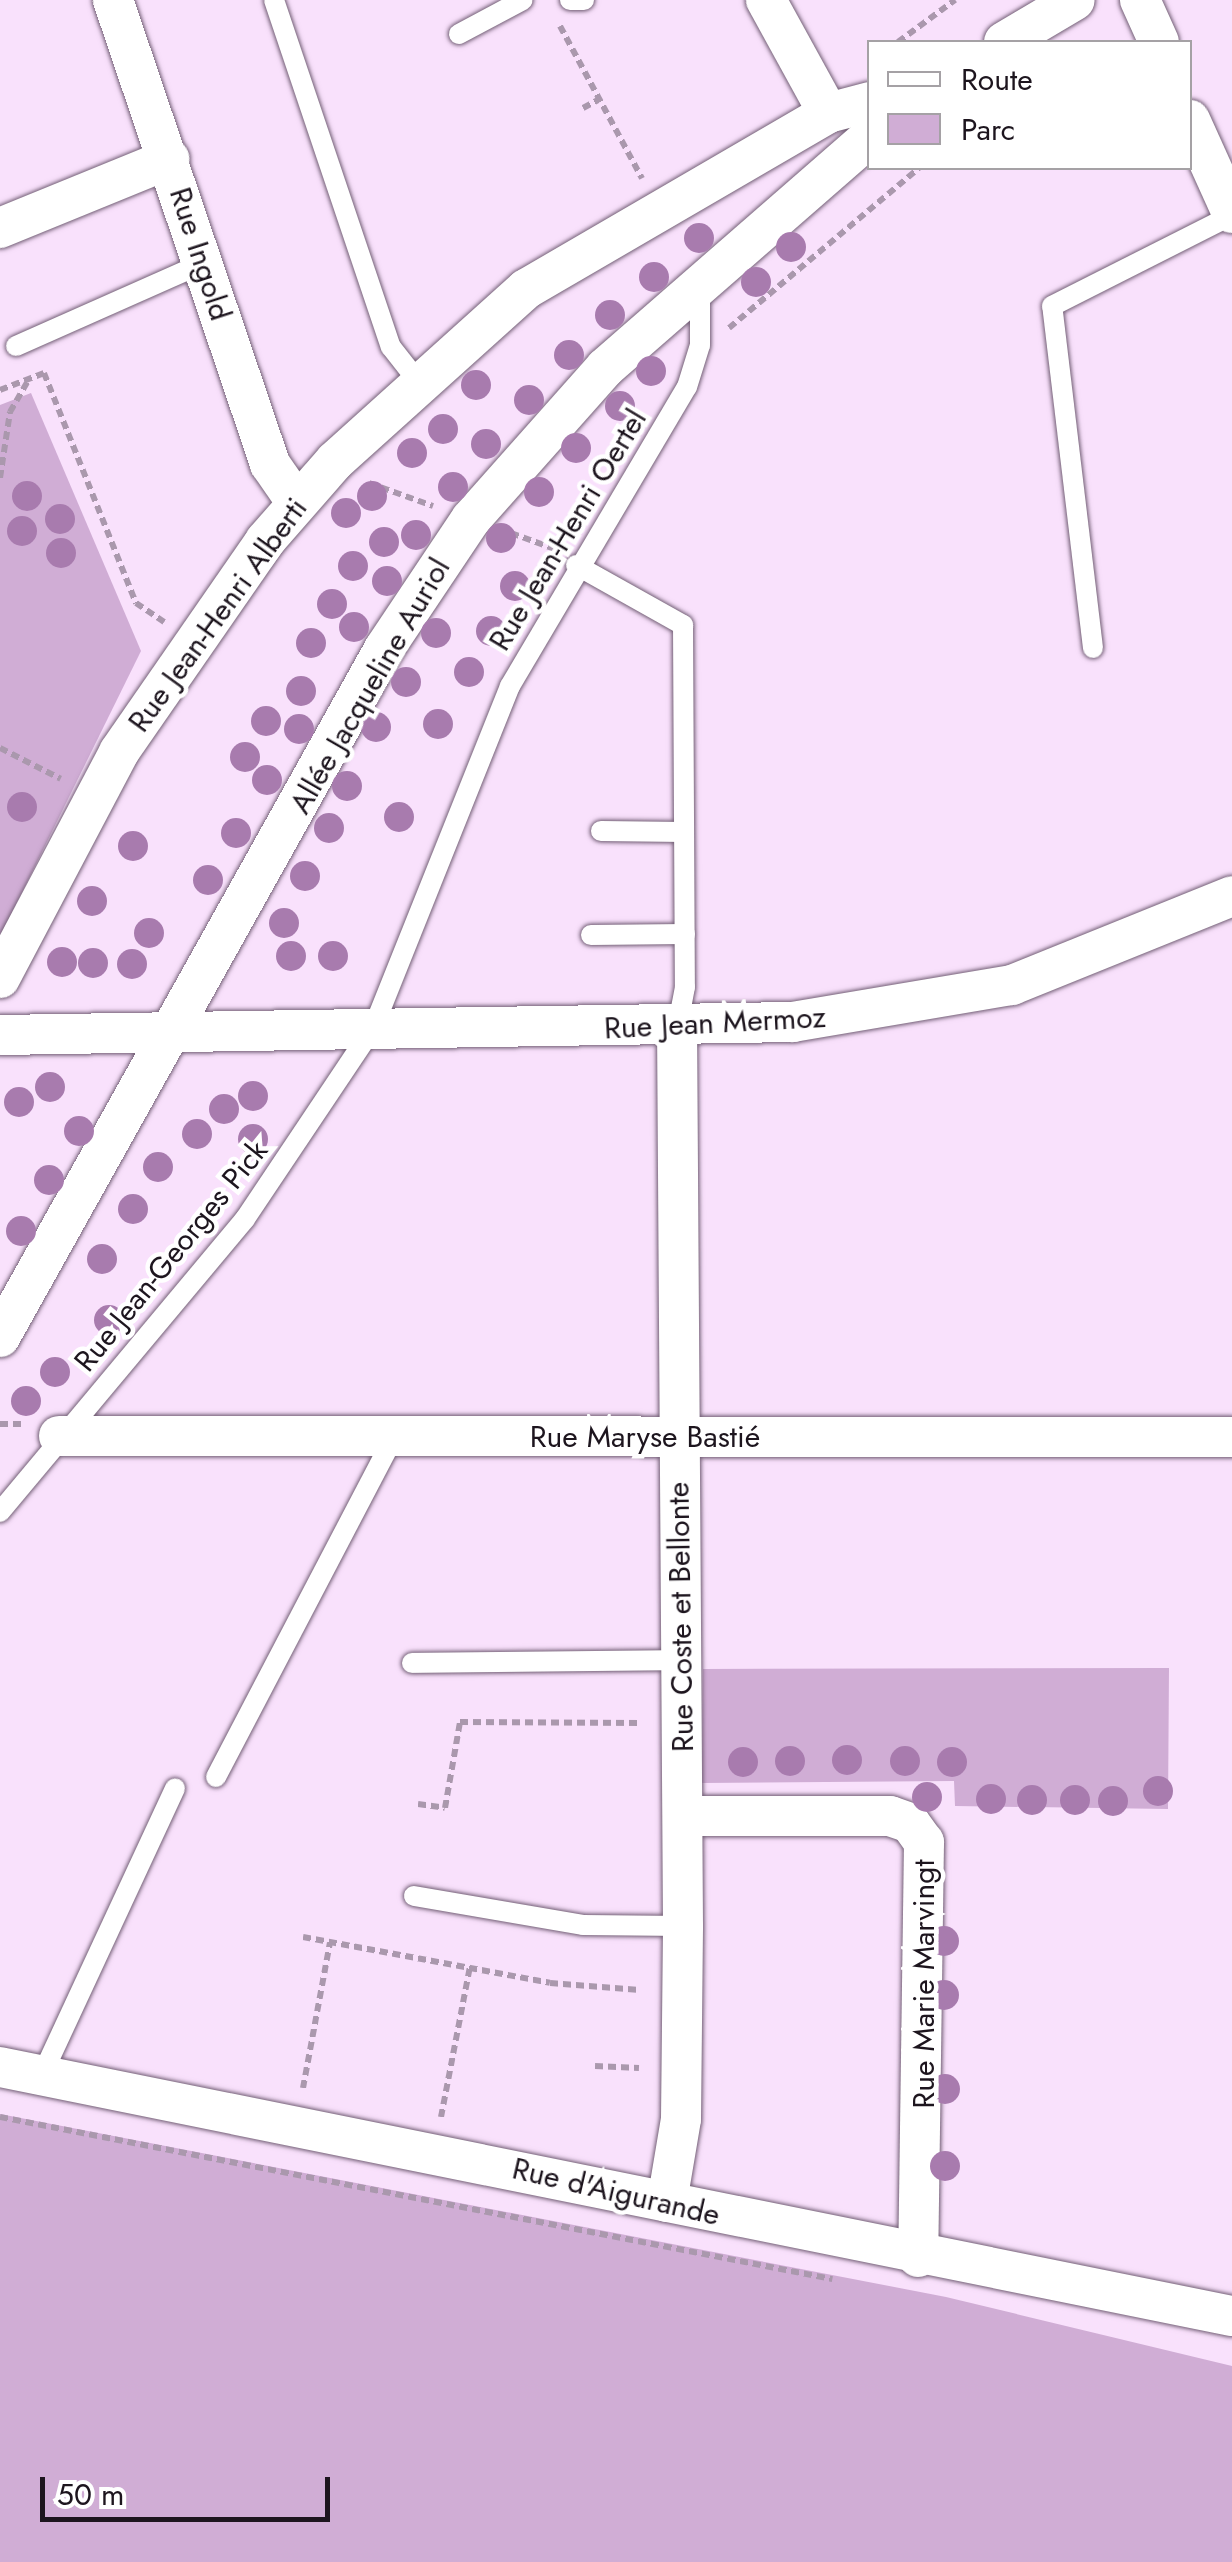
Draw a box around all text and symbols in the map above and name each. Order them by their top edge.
legend [867,40,1192,170]
text: Route [961,58,1033,101]
text: Parc [961,108,1015,151]
street label: Rue Ingold [162,183,238,325]
street label: Rue Jean-Henri Oertel [482,403,654,657]
street label: Rue Jean-Henri Alberti [121,491,315,739]
street label: Allée Jacqueline Auriol [282,552,458,820]
street label: Rue Jean Mermoz [603,999,827,1047]
street label: Rue Jean-Georges Pick [67,1133,275,1379]
street label: Rue Maryse Bastié [530,1419,760,1455]
street label: Rue Coste et Bellonte [661,1482,701,1752]
street label: Rue Marie Marvingt [906,1859,942,2109]
street label: Rue d'Aigurande [509,2151,723,2233]
scale bar [45,2457,335,2519]
text: 50 m [57,2473,124,2516]

